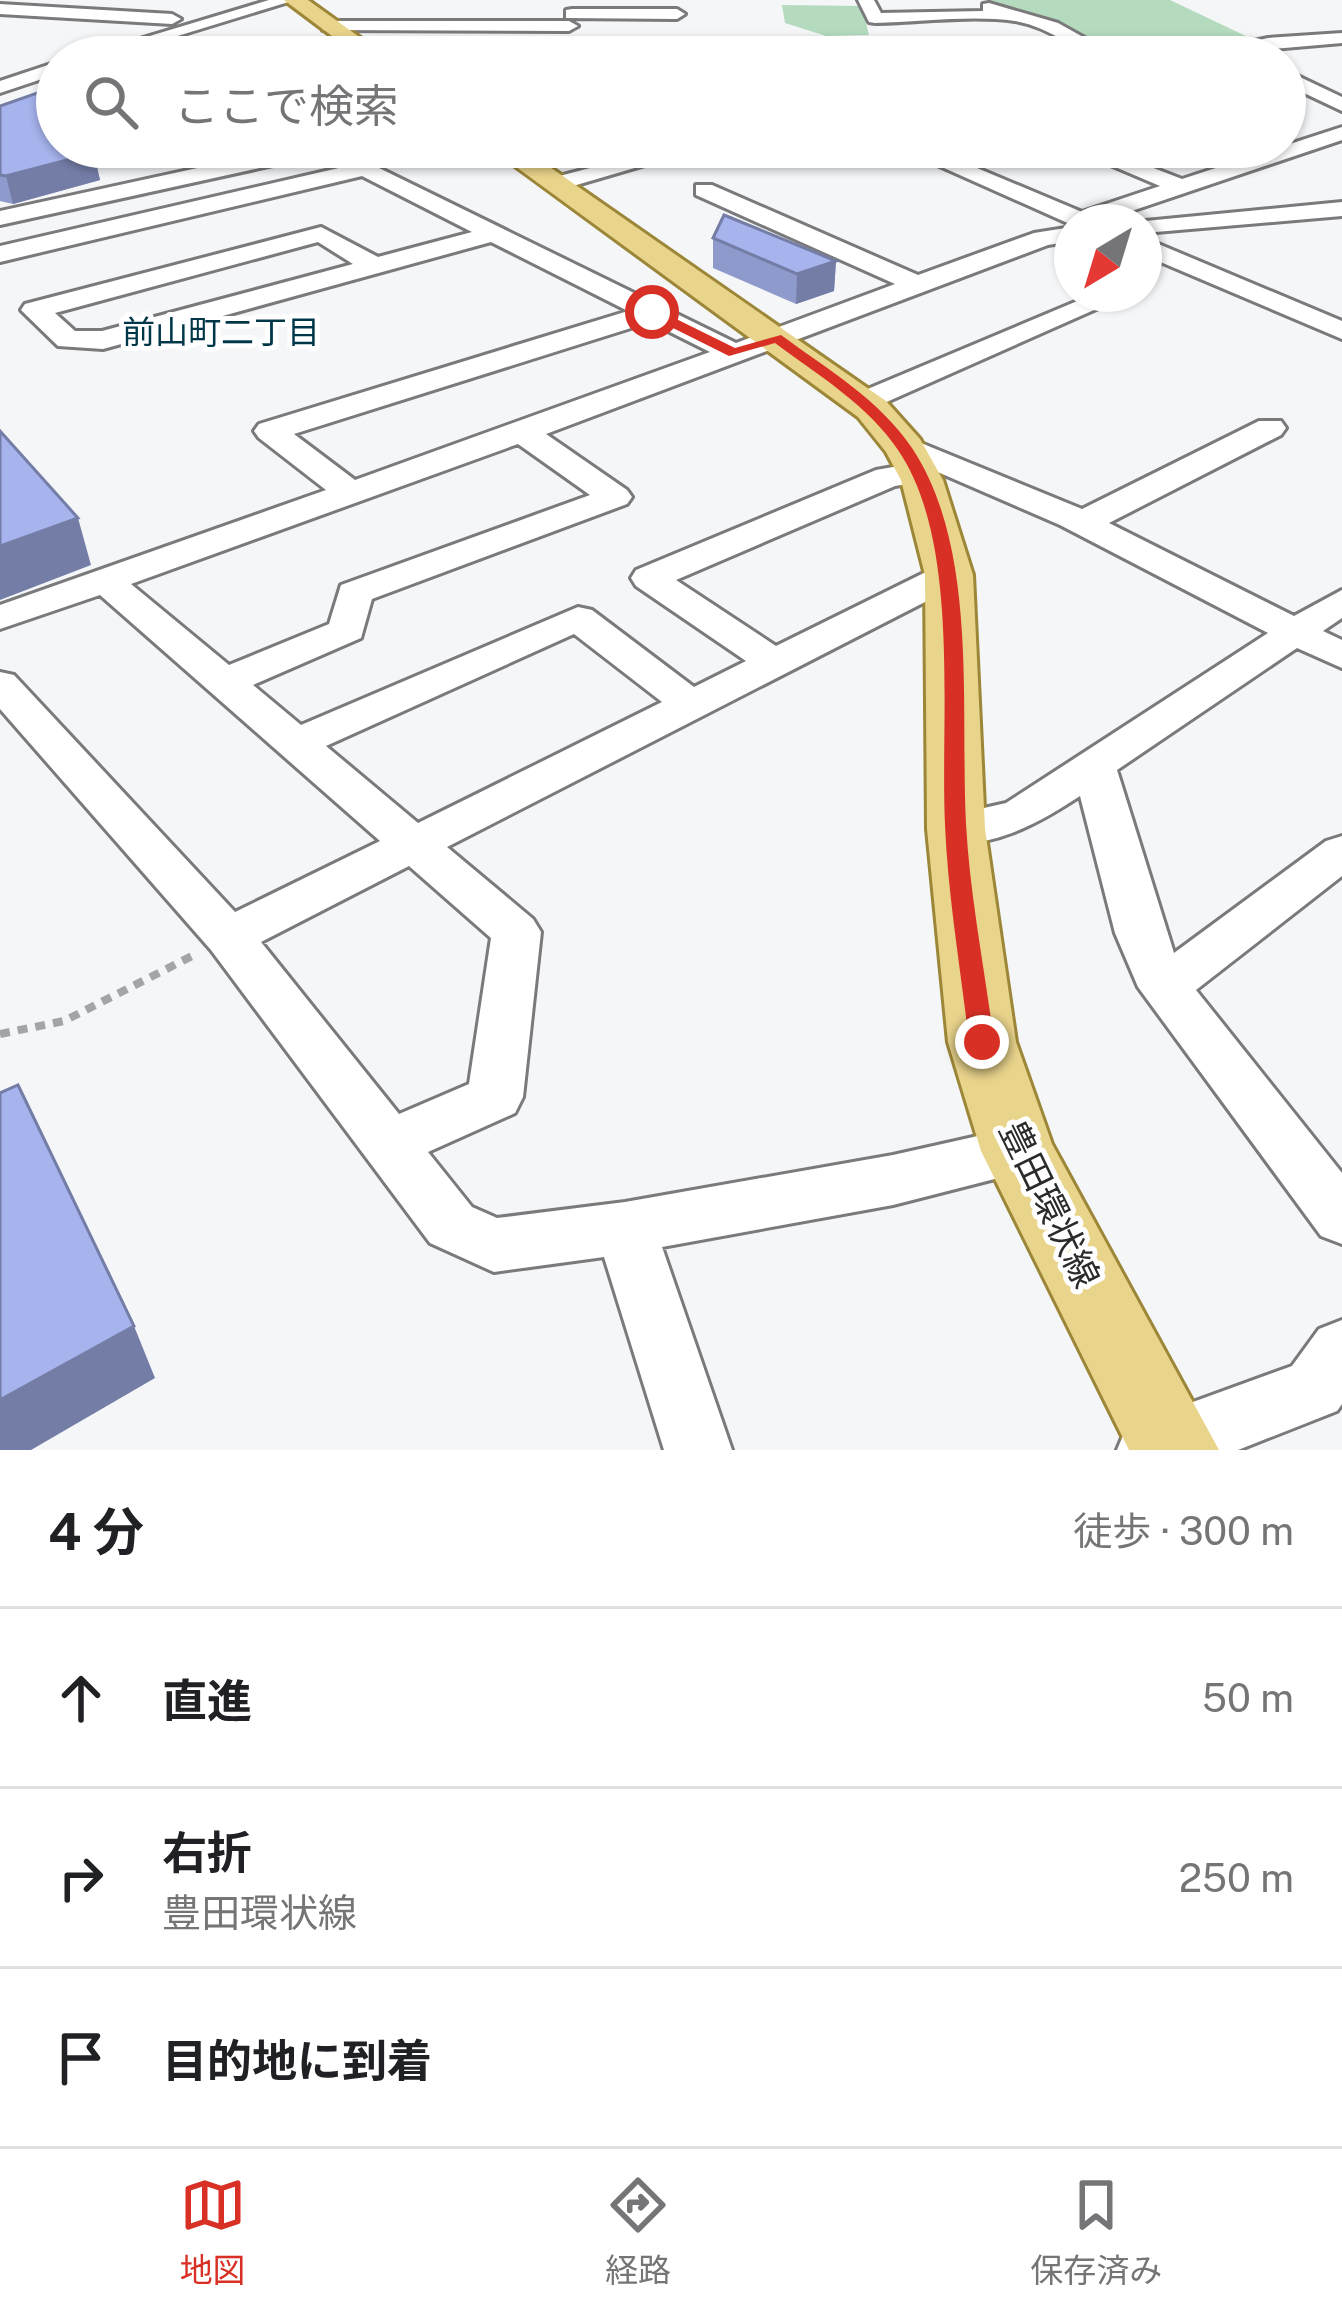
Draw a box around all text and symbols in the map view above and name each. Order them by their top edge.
search box [36,36,1306,168]
icon: search [78,69,144,135]
text: ここで検索 [174,79,399,132]
north arrow [1054,204,1162,312]
route start [625,285,679,339]
district label: 前山町二丁目 [122,313,320,351]
route end [955,1015,1009,1069]
street label: 豊田環状線 [992,1114,1108,1294]
text: 4 分 [48,1502,144,1561]
text: 徒歩 · 300 m [1073,1508,1294,1554]
icon: ahead [48,1665,114,1731]
text: 直進 [162,1674,252,1727]
text: 50 m [1202,1675,1294,1721]
text: 右折 [162,1826,252,1879]
icon: right [48,1845,114,1911]
text: 250 m [1179,1855,1294,1901]
text: 豊田環状線 [162,1890,357,1936]
icon: arrive [48,2025,114,2091]
text: 目的地に到着 [162,2034,432,2087]
tab: 地図 [180,2172,246,2292]
tab: 経路 [605,2172,671,2292]
tab: 保存済み [1030,2172,1162,2292]

